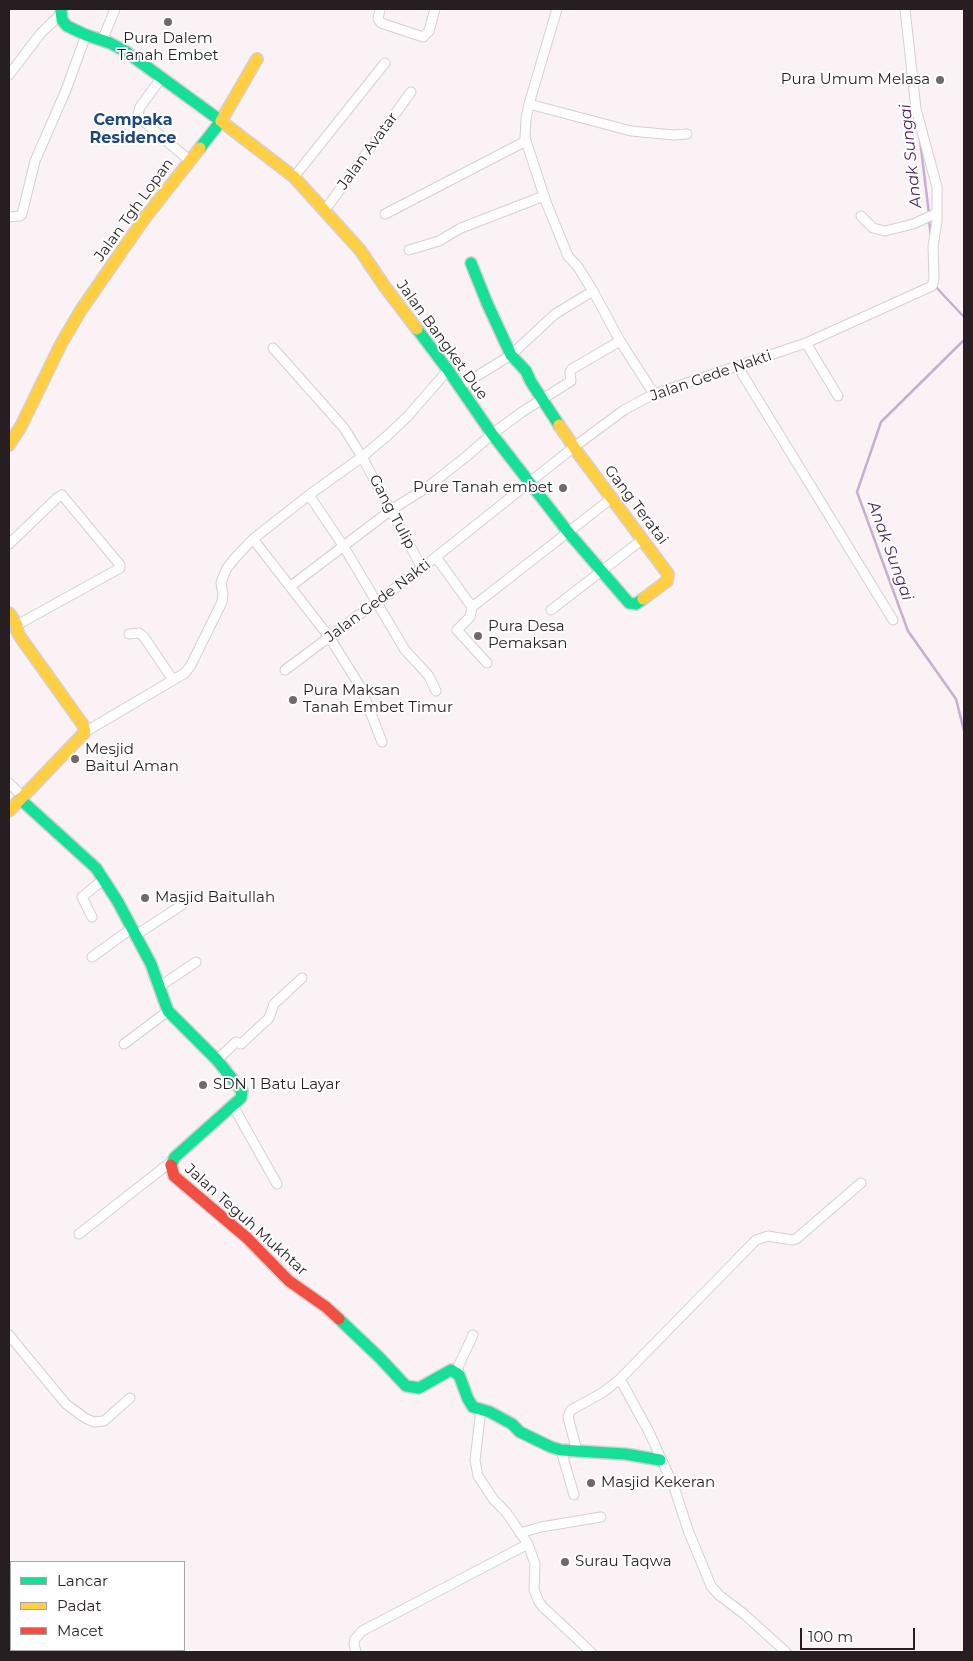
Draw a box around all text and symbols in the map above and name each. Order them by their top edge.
marker: Pura Dalem Tanah Embet [162,16,174,28]
place label: Pura Dalem Tanah Embet [117,30,219,65]
place label: Pura Umum Melasa [781,71,930,89]
marker: Pura Umum Melasa [934,74,946,86]
water label: Anak Sungai [896,103,926,209]
street label: Jalan Avatar [334,109,402,193]
district label: Cempaka Residence [90,110,176,148]
street label: Jalan Tgh Lopan [91,155,177,265]
street label: Jalan Bangket Due [393,277,491,403]
street label: Jalan Gede Nakti [648,347,774,405]
street label: Gang Teratai [600,462,672,548]
street label: Gang Tulip [365,472,419,552]
place label: Pure Tanah embet [413,479,553,497]
marker: Pure Tanah embet [557,482,569,494]
water label: Anak Sungai [863,499,917,603]
street label: Jalan Gede Nakti [322,556,434,646]
place label: Pura Desa Pemaksan [488,618,567,653]
marker: Pura Desa Pemaksan [472,630,484,642]
place label: Pura Maksan Tanah Embet Timur [303,682,453,717]
marker: Pura Maksan Tanah Embet Timur [287,694,299,706]
place label: Mesjid Baitul Aman [85,741,179,776]
marker: Mesjid Baitul Aman [69,753,81,765]
place label: Masjid Baitullah [155,889,275,907]
marker: Masjid Baitullah [139,892,151,904]
place label: SDN 1 Batu Layar [213,1076,340,1094]
marker: SDN 1 Batu Layar [197,1079,209,1091]
street label: Jalan Teguh Mukhtar [181,1160,311,1280]
place label: Masjid Kekeran [601,1474,715,1492]
marker: Masjid Kekeran [585,1477,597,1489]
place label: Surau Taqwa [575,1553,672,1571]
marker: Surau Taqwa [559,1556,571,1568]
legend [10,1561,185,1651]
text: Lancar [57,1571,108,1590]
text: Padat [57,1596,102,1615]
scale bar [803,1618,918,1650]
text: Macet [57,1621,104,1640]
text: 100 m [808,1627,853,1646]

